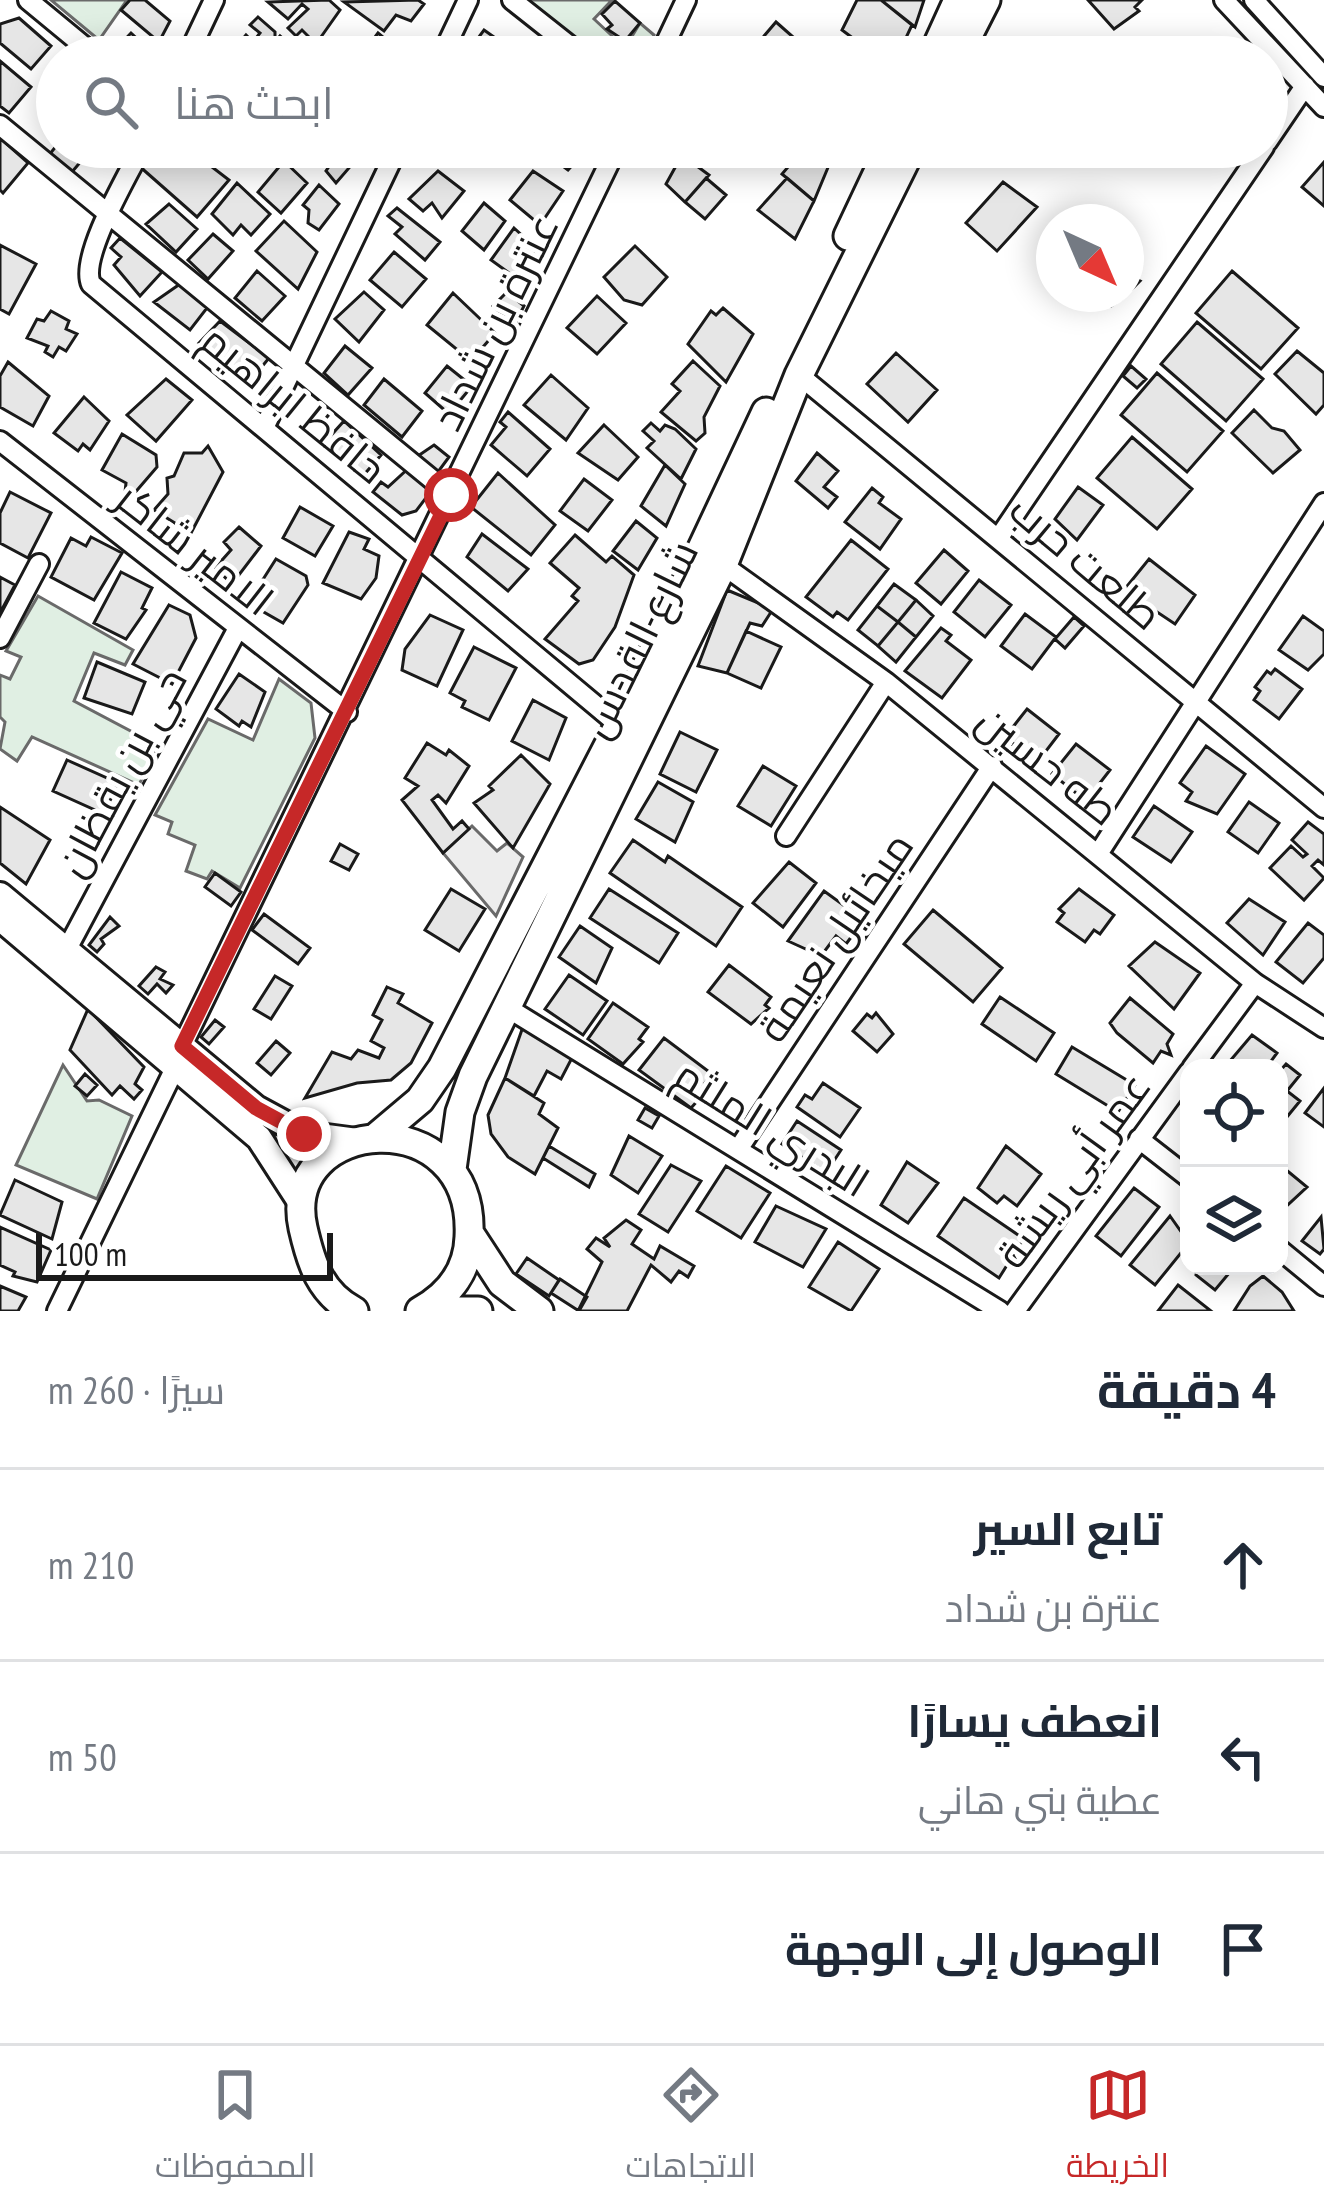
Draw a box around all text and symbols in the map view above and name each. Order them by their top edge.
search box [36,36,1288,168]
icon: search [78,69,144,135]
text: ابحث هنا [174,73,334,131]
north arrow [1036,204,1144,312]
street label: عنترة بن شداد [419,205,571,439]
street label: حافظ ابراهيم [189,312,398,497]
route start [424,468,478,522]
street label: الامير شاكر [104,469,285,627]
street label: طلعت حرب [999,482,1174,642]
street label: شارع القدس [567,531,711,747]
street label: حي بن يقظان [43,658,204,888]
street label: طه حسين [966,692,1130,837]
street label: ميخائيل نعيمة [744,821,925,1052]
street label: البدري الملثم [661,1046,880,1214]
map controls [1180,1059,1288,1275]
button: locate [1180,1059,1288,1167]
street label: عمر أبي ريشة [983,1061,1167,1282]
route end [277,1107,331,1161]
button: layers [1180,1167,1288,1275]
scale bar [36,1227,333,1280]
text: 100 m [54,1232,127,1275]
text: 4 دقيقة [1097,1356,1276,1422]
text: سيرًا · 260 m [48,1364,225,1415]
text: تابع السير [974,1499,1162,1557]
icon: ahead [1210,1532,1276,1598]
text: 210 m [48,1539,134,1590]
text: عنترة بن شداد [945,1582,1162,1633]
text: انعطف يسارًا [907,1691,1162,1749]
icon: left [1210,1724,1276,1790]
text: 50 m [48,1731,117,1782]
text: عطية بني هاني [918,1774,1162,1825]
icon: arrive [1210,1916,1276,1982]
text: الوصول إلى الوجهة [785,1919,1162,1977]
tab: المحفوظات [155,2062,316,2196]
tab: الاتجاهات [625,2062,756,2196]
tab: الخريطة [1066,2062,1169,2196]

